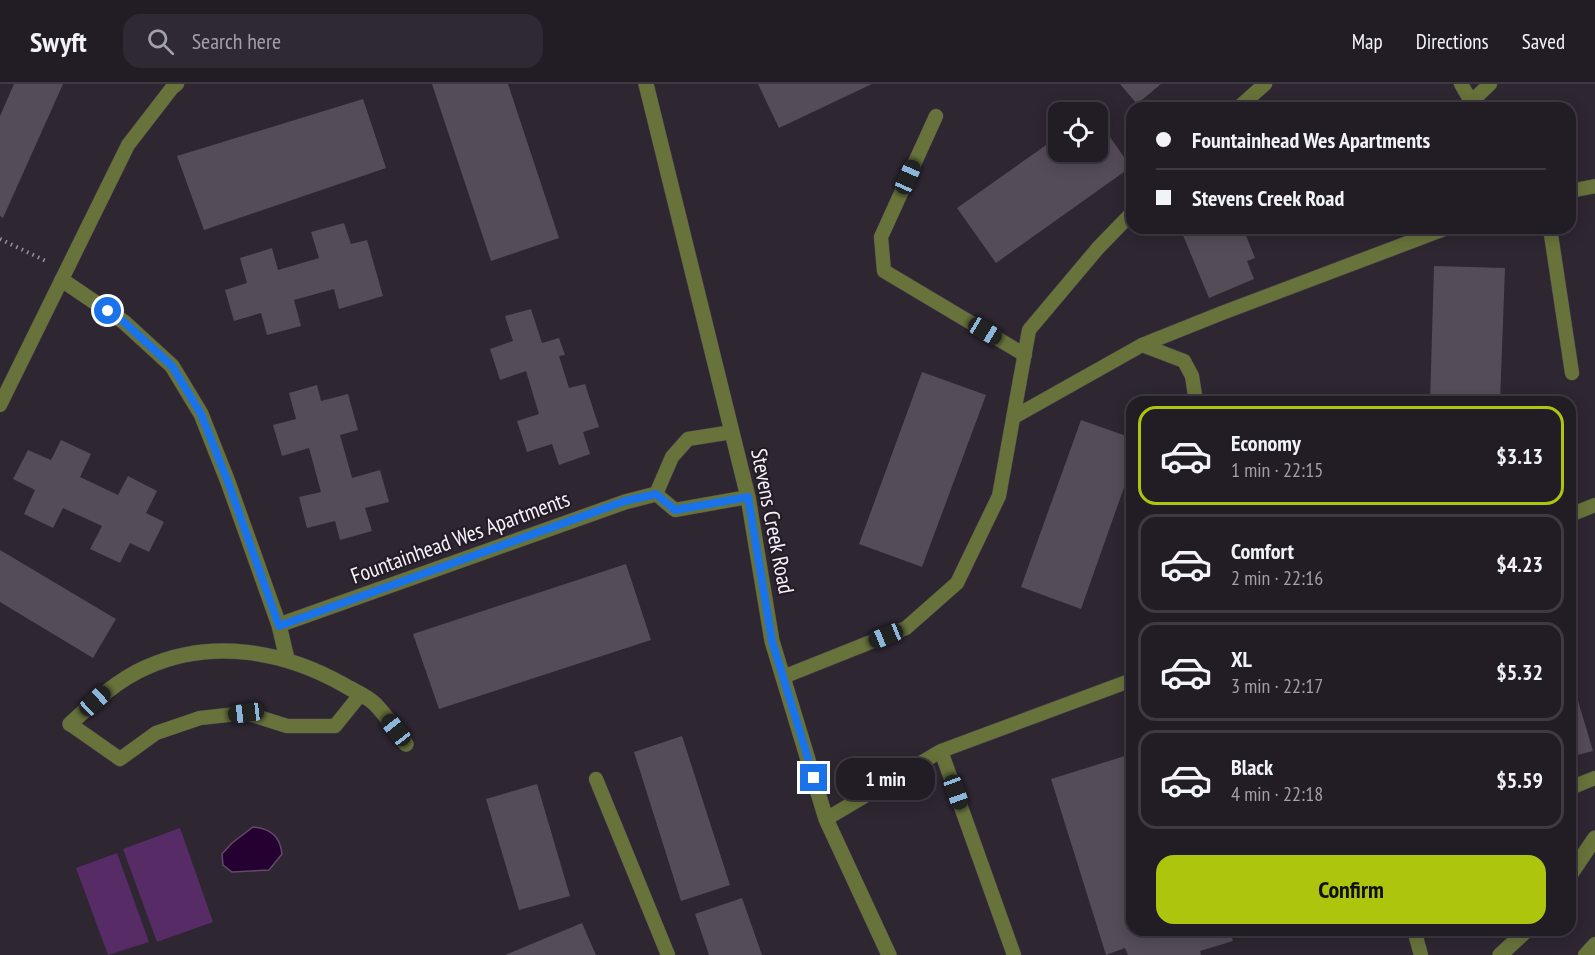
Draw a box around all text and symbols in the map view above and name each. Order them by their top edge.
search box [123,14,543,68]
text: Swyft [30,23,87,60]
icon: search [144,25,177,58]
text: Search here [192,27,281,55]
text: Map [1352,28,1383,55]
text: Directions [1416,28,1489,55]
text: Saved [1522,28,1565,55]
map controls [1048,102,1108,162]
button: locate [1048,102,1108,162]
text: Fountainhead Wes Apartments [1192,126,1430,154]
car [892,157,924,197]
text: Stevens Creek Road [1192,184,1344,212]
route start [94,297,121,324]
car [965,314,1005,348]
icon: car [1159,429,1213,483]
text: Economy [1231,429,1301,457]
text: $3.13 [1496,442,1543,470]
street label: Stevens Creek Road [745,446,801,596]
text: 1 min · 22:15 [1231,457,1323,483]
street label: Fountainhead Wes Apartments [347,484,573,590]
icon: car [1159,537,1213,591]
text: Comfort [1231,537,1294,565]
text: $4.23 [1496,550,1543,578]
text: 2 min · 22:16 [1231,565,1323,591]
car [866,621,906,651]
icon: car [1159,645,1213,699]
text: XL [1231,645,1252,673]
text: $5.32 [1496,658,1543,686]
text: 3 min · 22:17 [1231,673,1323,699]
car [76,682,114,720]
car [227,702,265,724]
car [378,710,414,750]
icon: car [1159,753,1213,807]
text: Black [1231,753,1273,781]
callout: 1 min [835,757,934,799]
route end [800,764,827,791]
text: 1 min [865,766,906,792]
text: $5.59 [1496,766,1543,794]
car [941,772,971,812]
text: 4 min · 22:18 [1231,781,1323,807]
button: Confirm [1156,855,1546,924]

